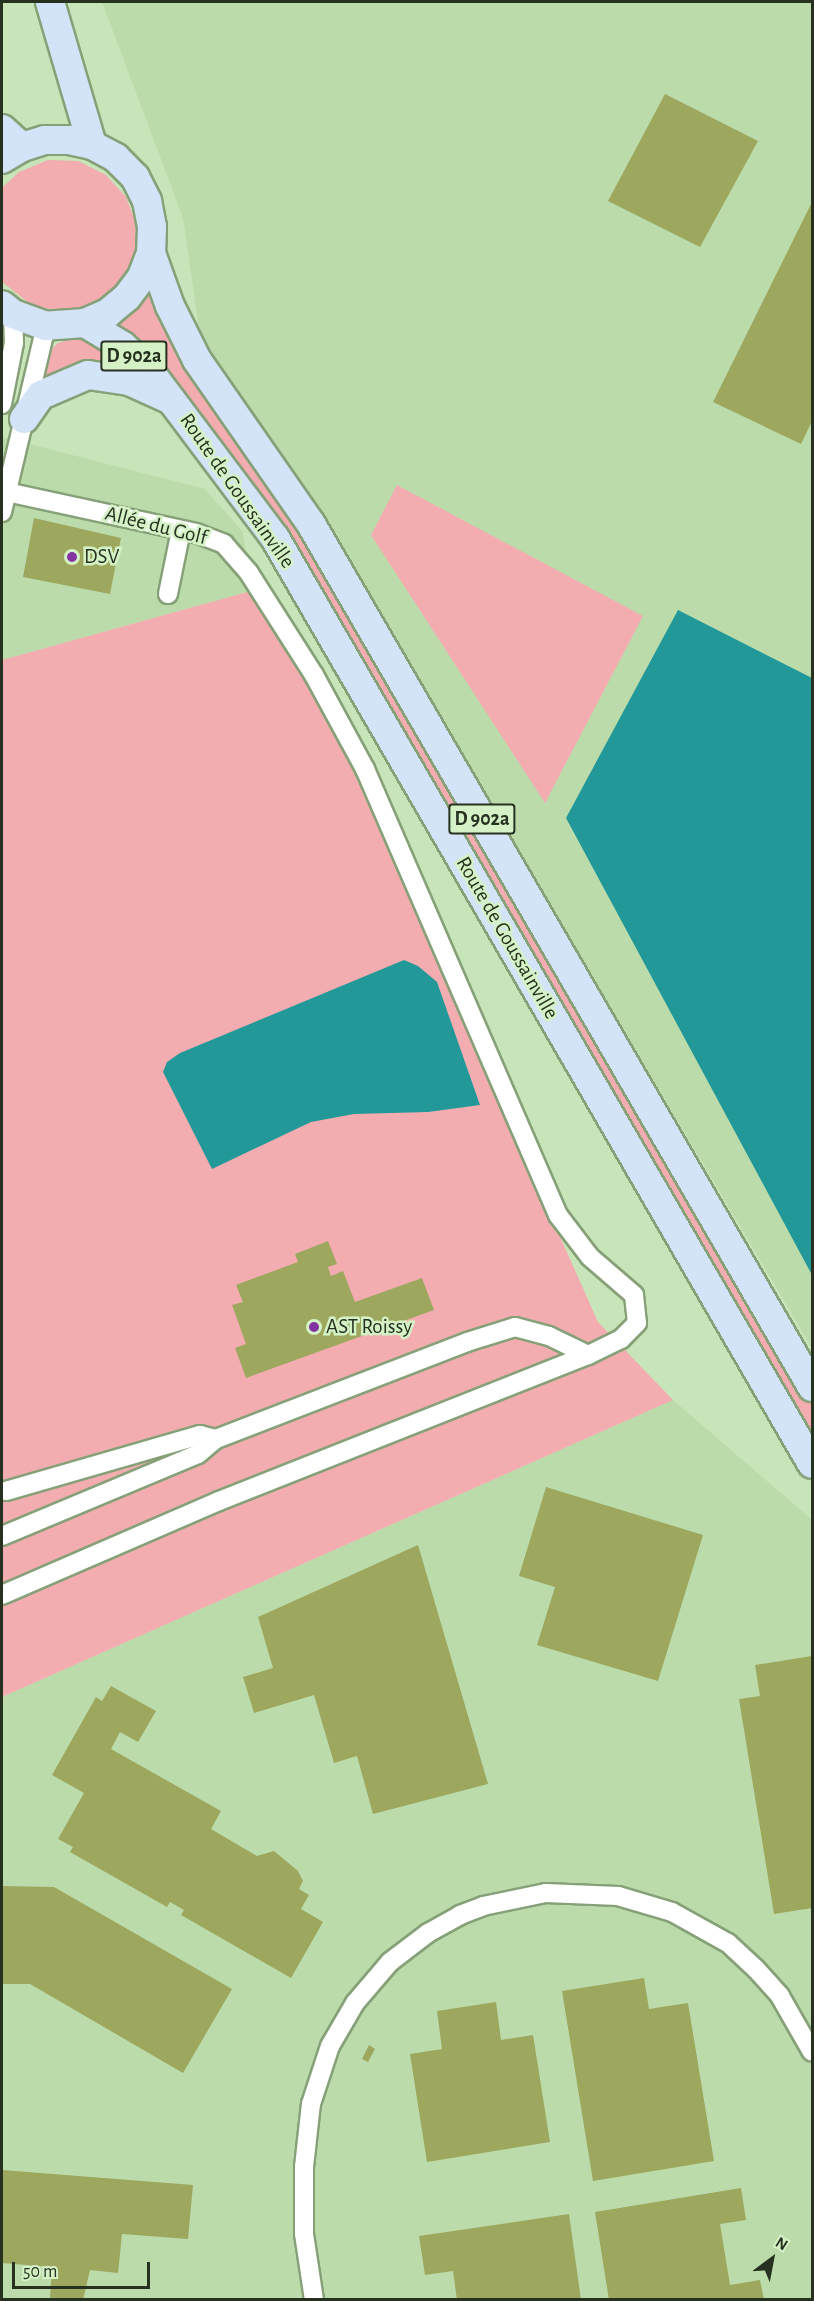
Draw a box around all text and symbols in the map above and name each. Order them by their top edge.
road number: D 902a [100,339,168,373]
street label: Route de Goussainville [174,409,300,573]
street label: Allée du Golf [102,501,210,551]
place label: DSV [84,544,119,570]
marker: DSV [65,550,79,564]
road number: D 902a [448,802,516,836]
street label: Route de Goussainville [450,852,564,1024]
place label: AST Roissy [326,1314,412,1340]
marker: AST Roissy [307,1320,321,1334]
north arrow [742,2229,802,2289]
text: N [773,2234,790,2253]
scale bar [15,2250,153,2288]
text: 50 m [23,2263,57,2281]

